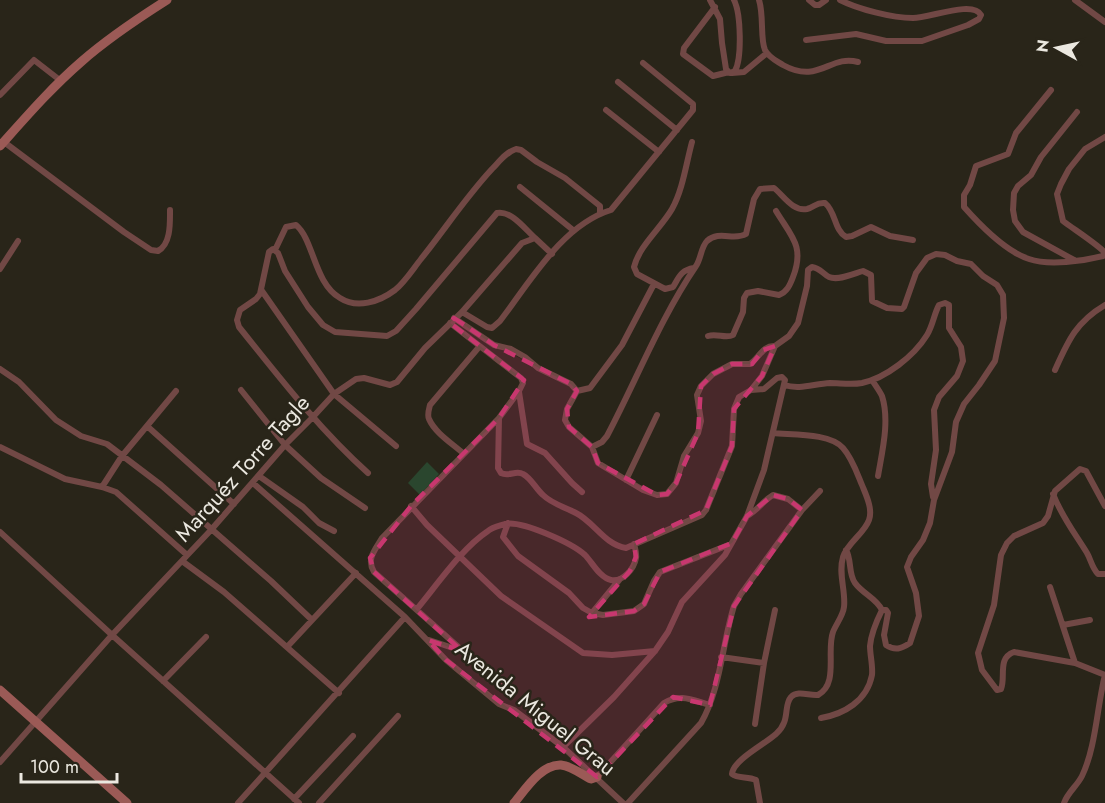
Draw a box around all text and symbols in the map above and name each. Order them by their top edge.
north arrow [1027,18,1087,78]
text: N [1030,38,1055,54]
street label: Marquéz Torre Tagle [167,387,317,549]
street label: Avenida Miguel Grau [449,633,623,783]
scale bar [21,746,117,784]
text: 100 m [30,754,79,780]

